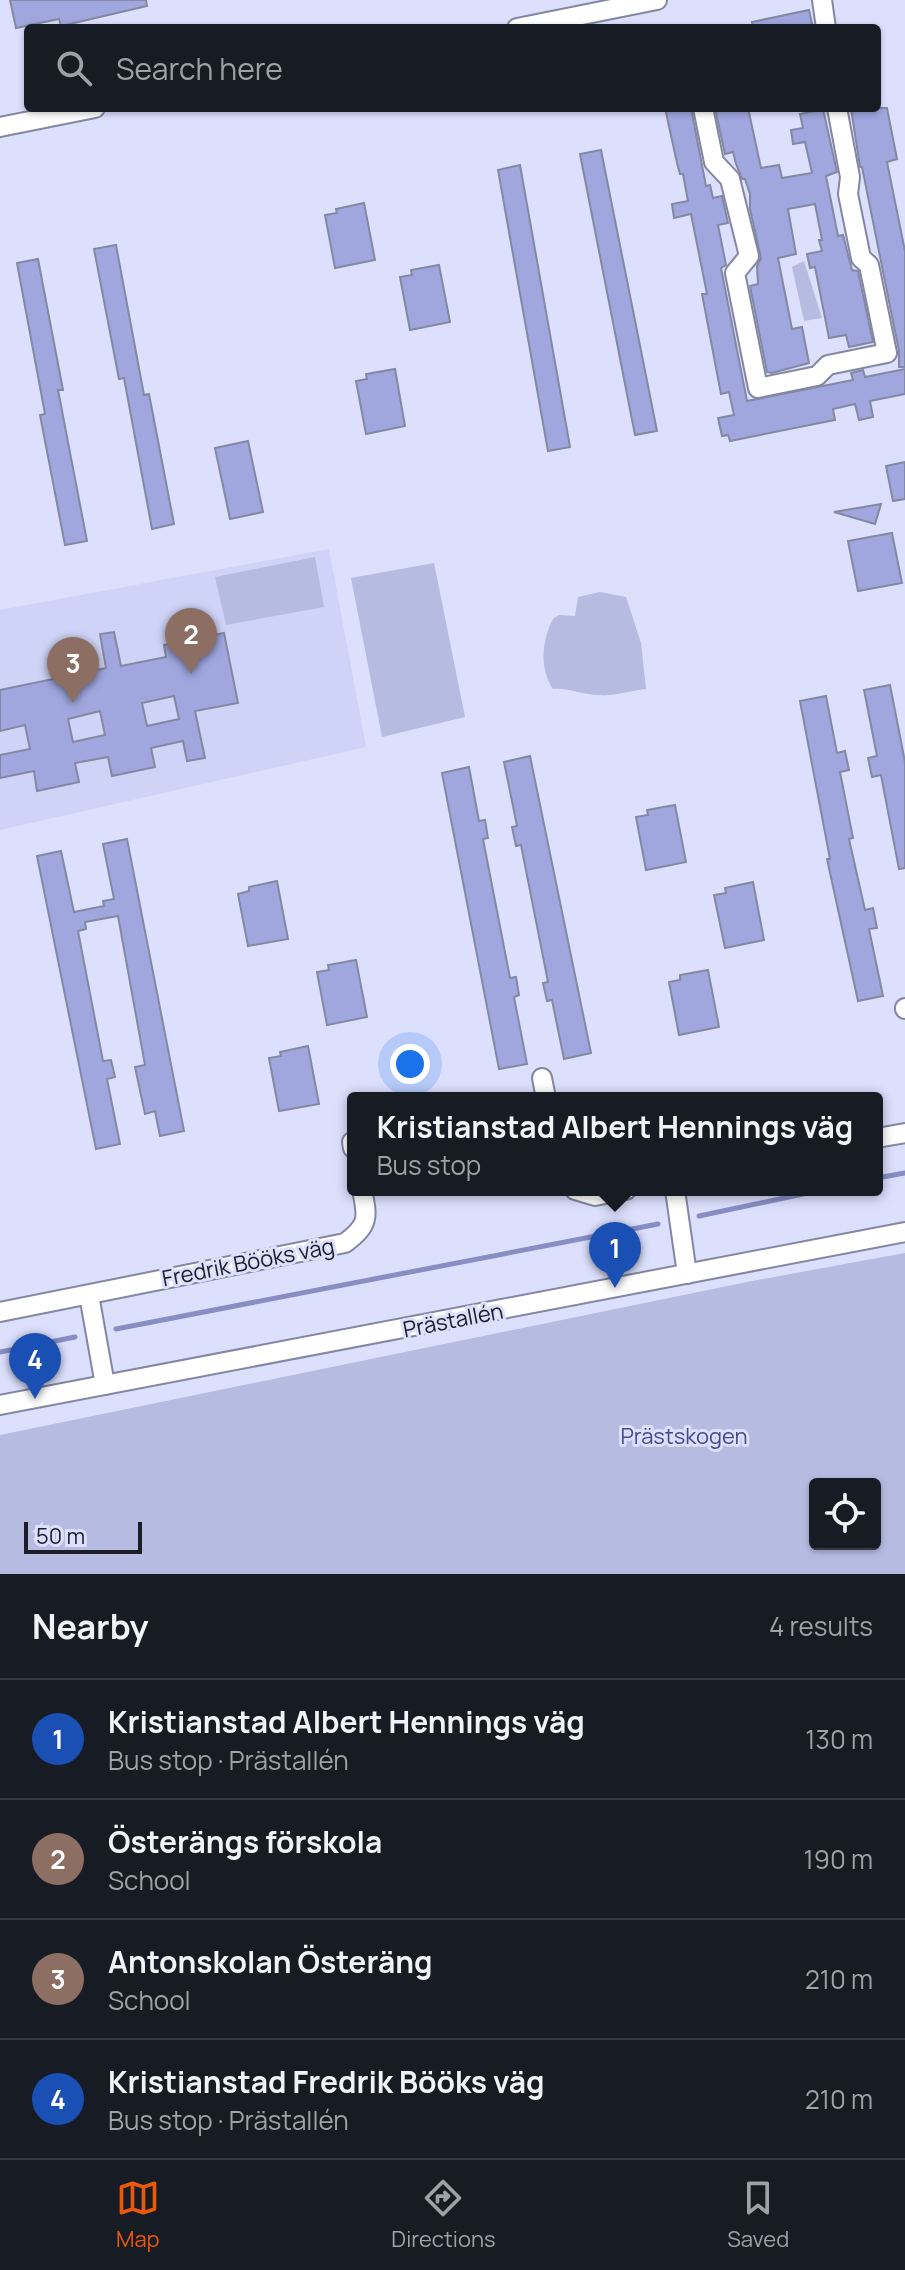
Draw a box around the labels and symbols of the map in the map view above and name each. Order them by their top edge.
pin: 2 [165,608,217,674]
pin: 3 [47,637,99,703]
your location [390,1044,430,1084]
pin: 1 [589,1222,641,1288]
street label: Fredrik Bööks väg [159,1231,337,1293]
street label: Prästallén [400,1296,506,1344]
pin: 4 [9,1333,61,1399]
park label: Prästskogen [620,1421,748,1451]
scale bar [24,1518,142,1554]

